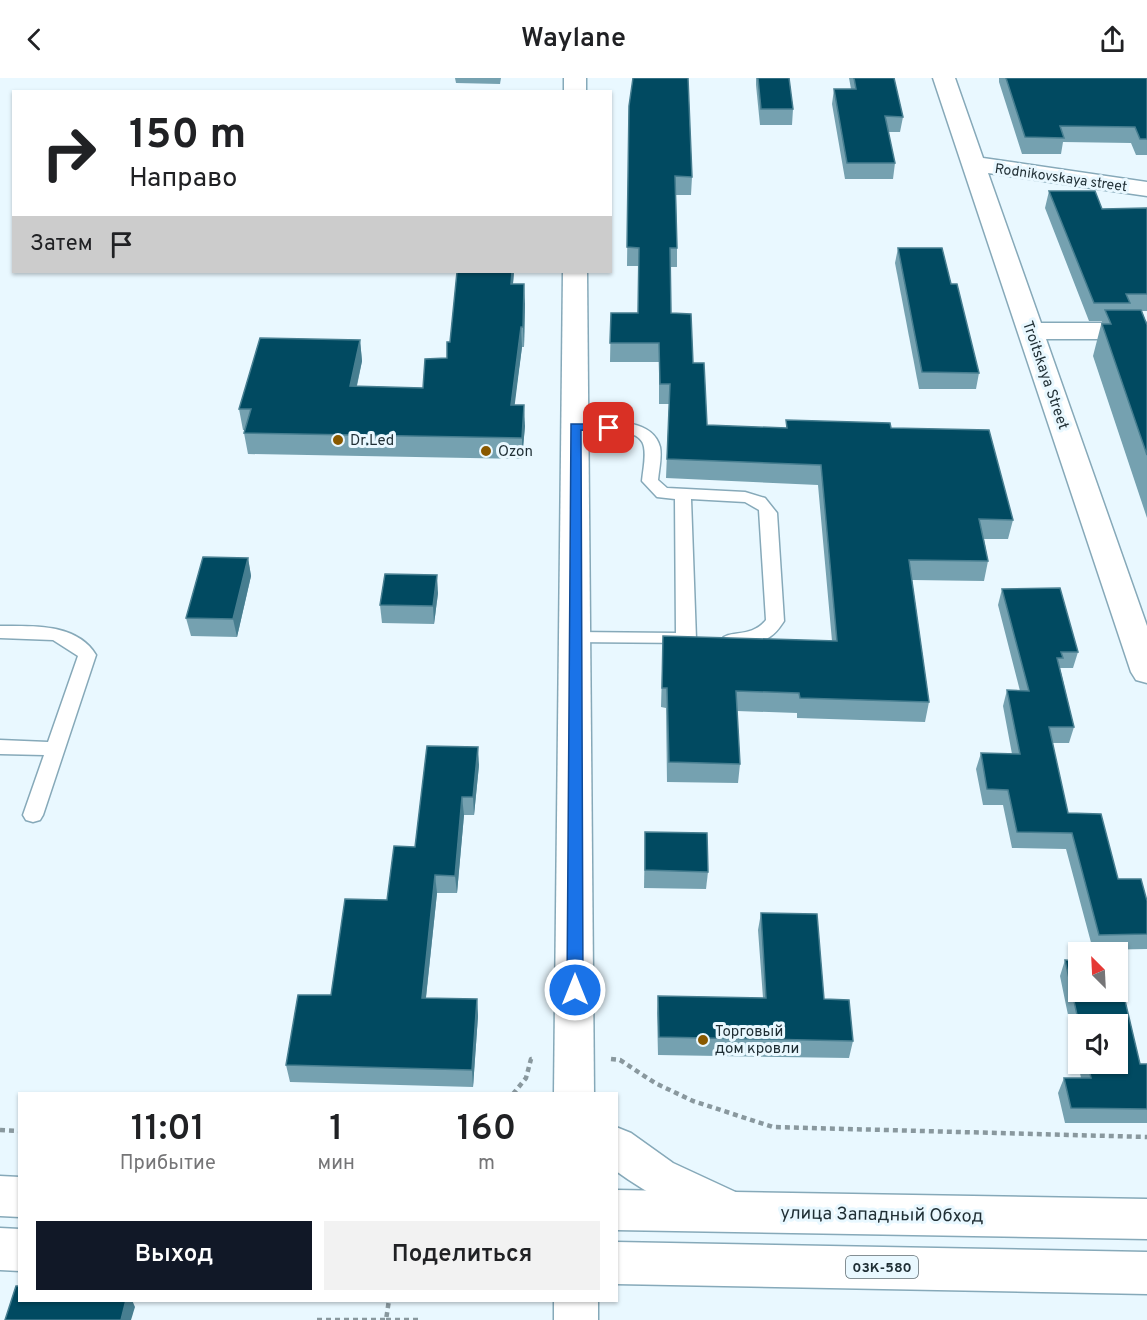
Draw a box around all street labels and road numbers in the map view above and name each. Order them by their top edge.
street label: Rodnikovskaya street [994,161,1128,196]
street label: Troitskaya Street [1017,319,1072,432]
street label: улица Западный Обход [780,1202,984,1229]
road number: 03К-580 [846,1256,918,1278]

